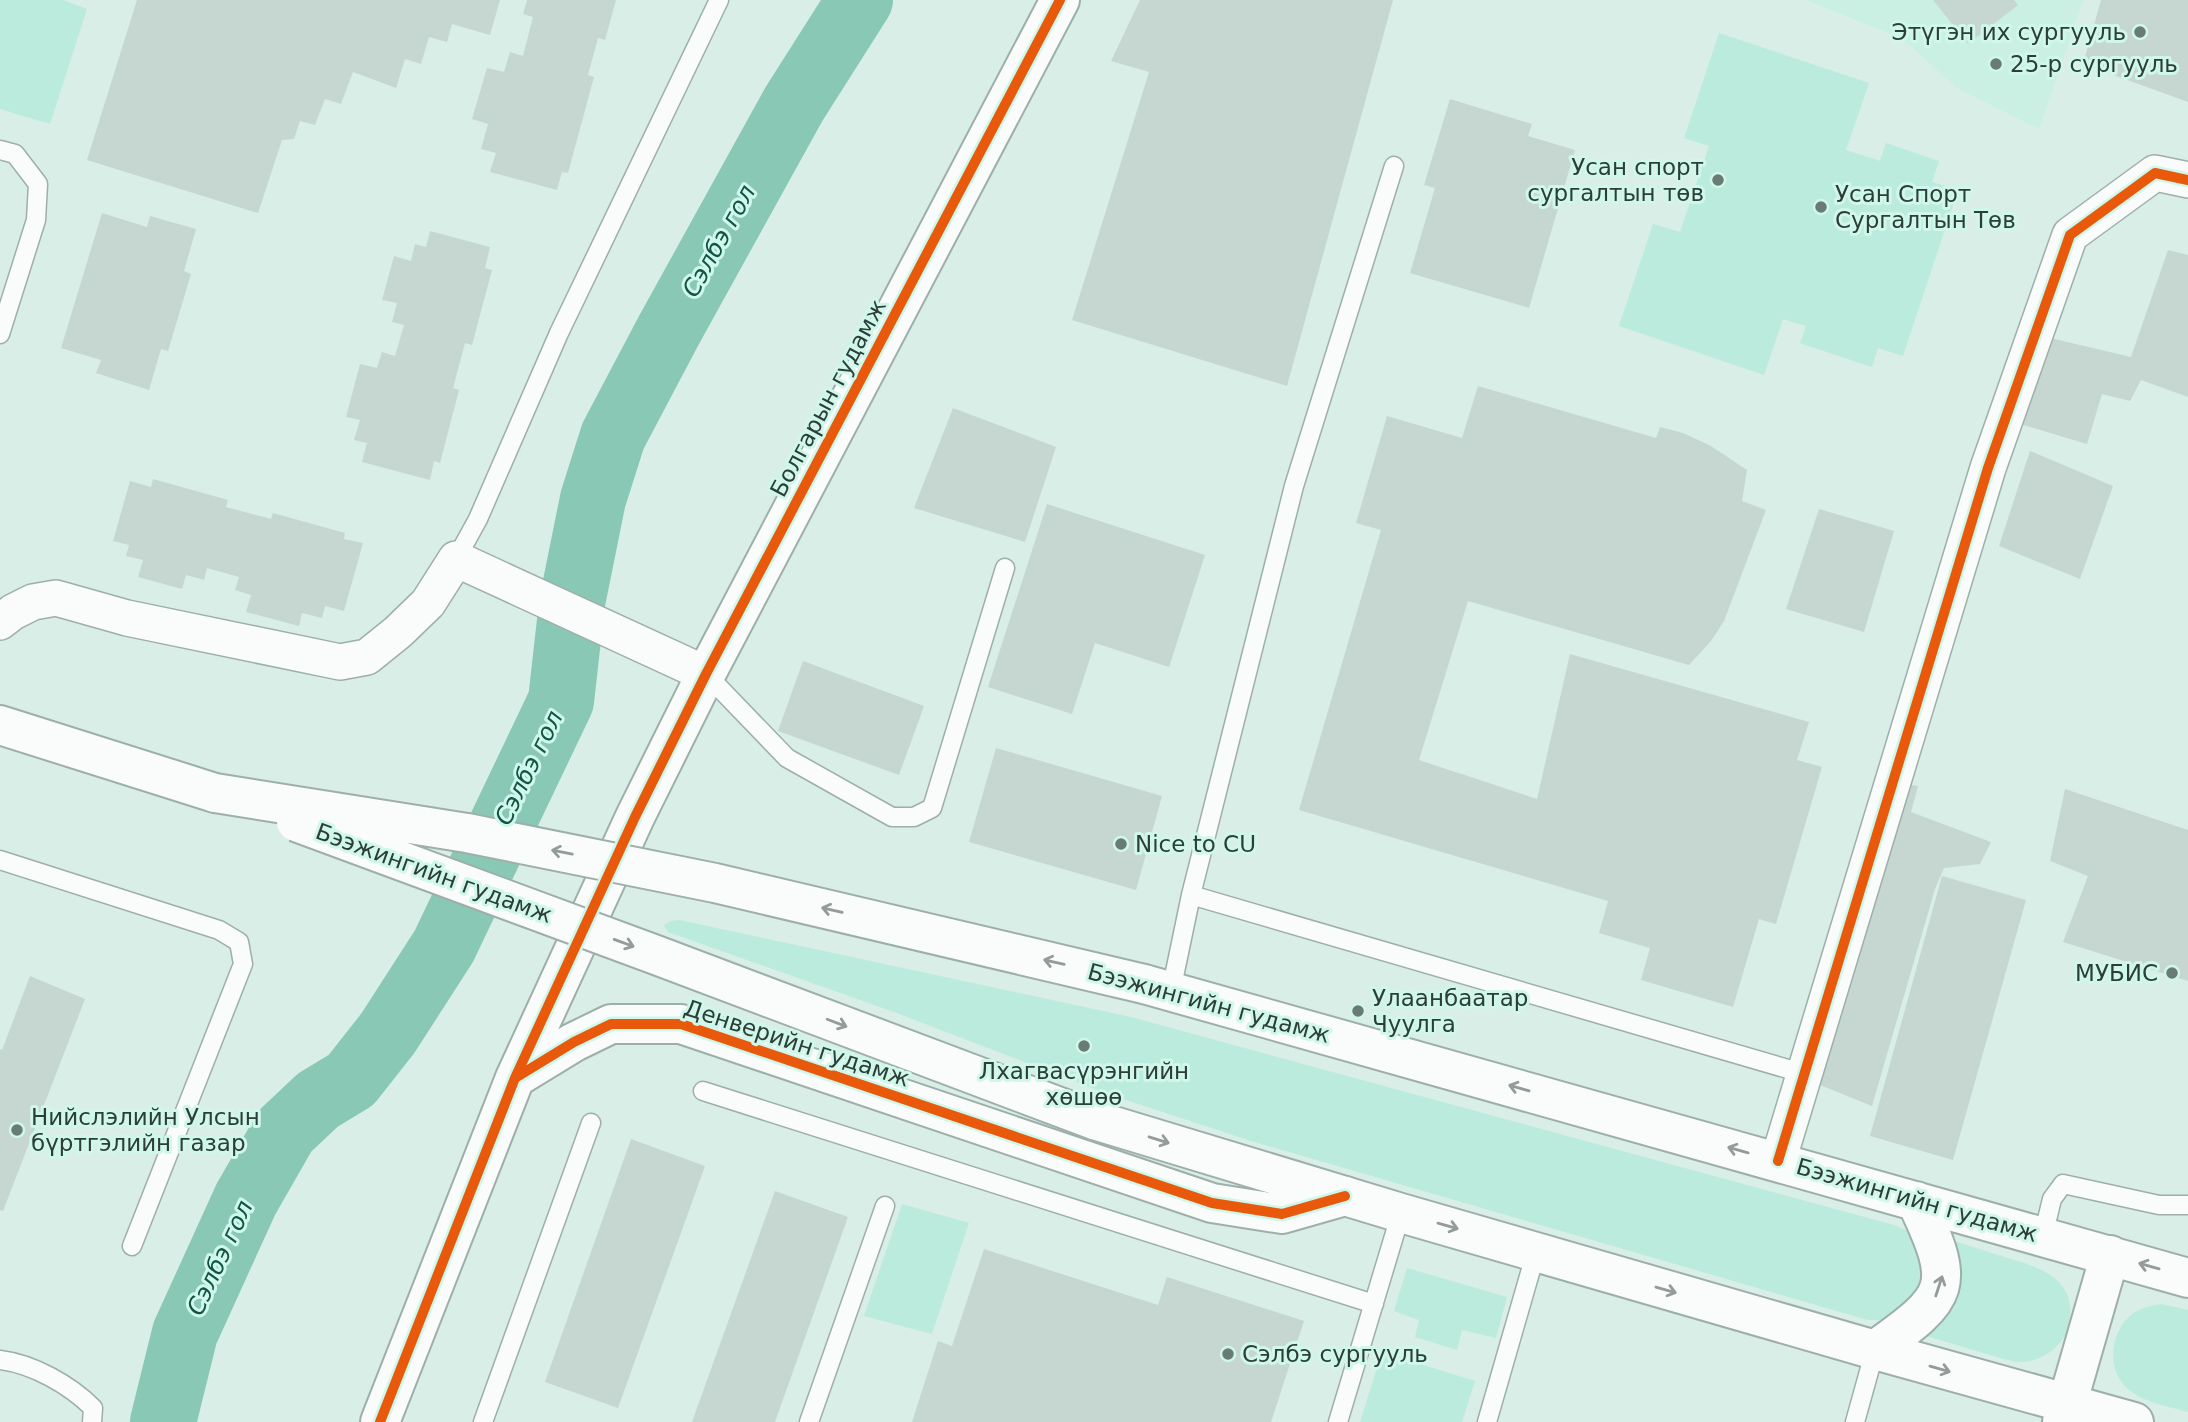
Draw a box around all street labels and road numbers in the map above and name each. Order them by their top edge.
street label: Болгарын гудамж [765,295,891,501]
street label: Бээжингийн гудамж [312,818,556,928]
street label: Бээжингийн гудамж [1085,958,1333,1048]
street label: Денверийн гудамж [681,994,913,1092]
street label: Бээжингийн гудамж [1793,1153,2041,1247]

